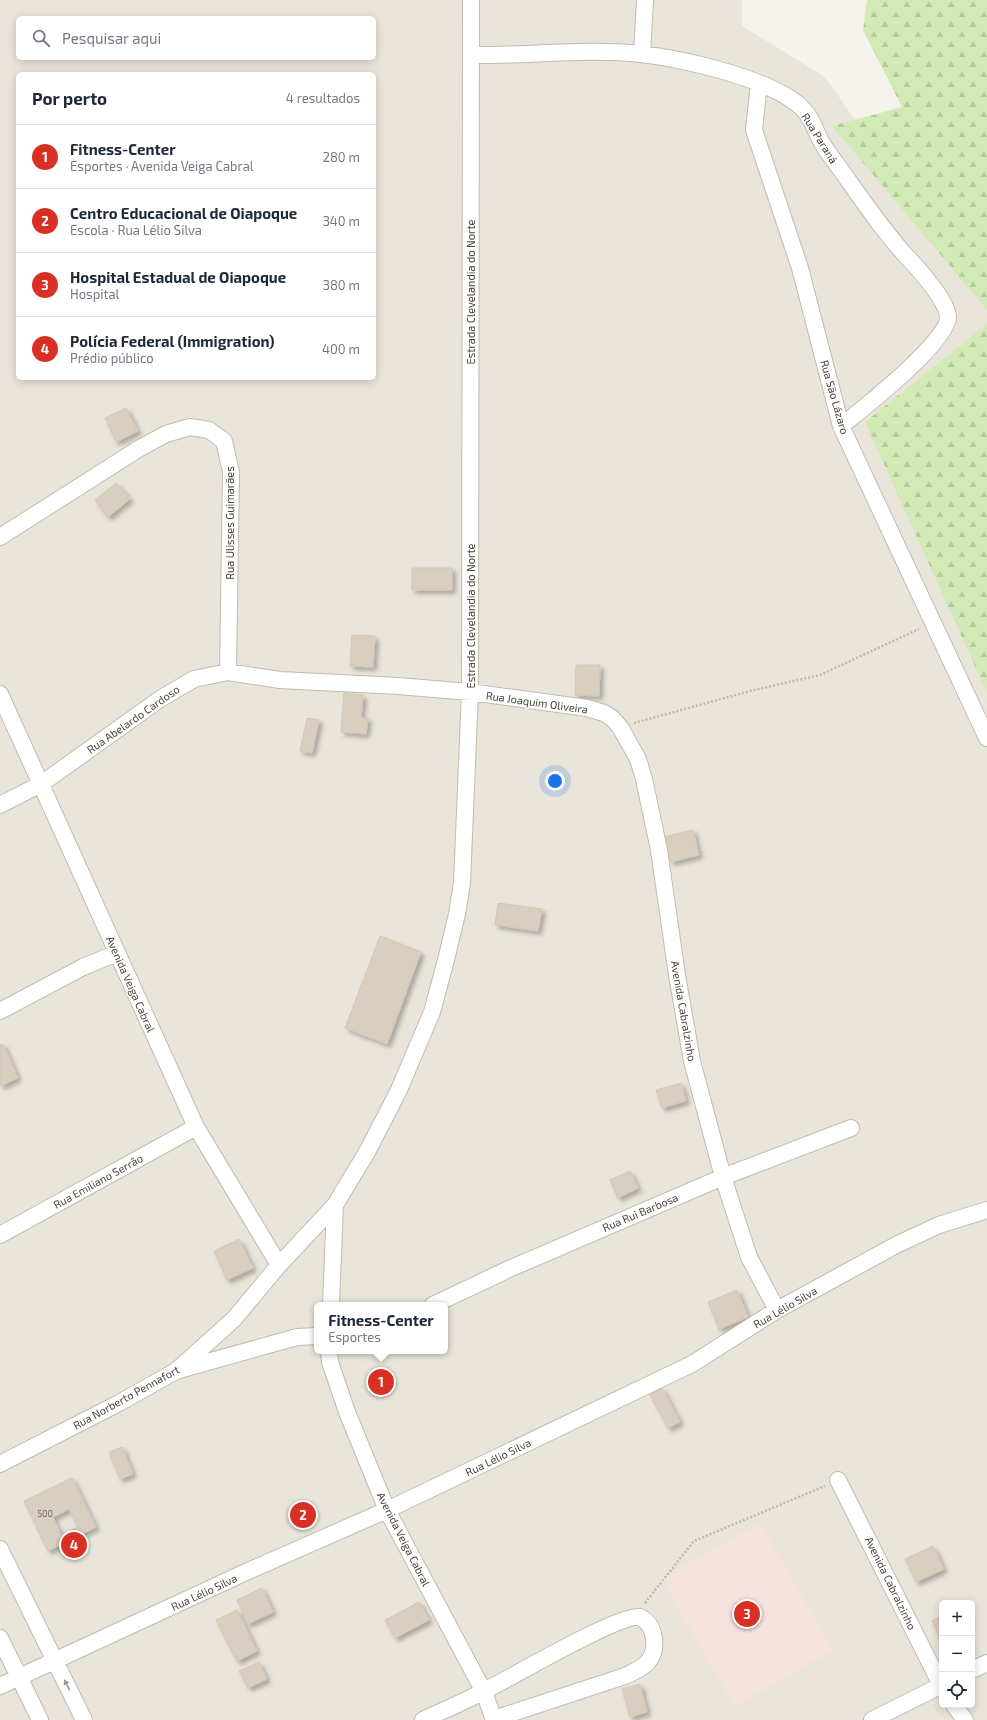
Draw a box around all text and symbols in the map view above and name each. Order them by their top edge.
search box [16,16,376,60]
icon: search [30,27,52,49]
text: Pesquisar aqui [62,29,161,47]
text: Por perto [32,88,107,108]
text: 4 resultados [286,90,360,106]
street label: Rua Paraná [799,110,841,166]
text: Fitness-Center [70,140,176,158]
text: 1 [42,149,48,165]
text: 280 m [323,149,360,165]
text: Esportes · Avenida Veiga Cabral [70,158,254,174]
text: Centro Educacional de Oiapoque [70,204,297,222]
text: 2 [41,213,49,229]
text: 340 m [323,213,360,229]
street label: Estrada Clevelandia do Norte [464,219,477,365]
text: Escola · Rua Lélio Silva [70,222,202,238]
text: Hospital Estadual de Oiapoque [70,268,286,286]
text: 3 [41,277,49,293]
text: 380 m [323,277,360,293]
text: Hospital [70,286,119,302]
text: Polícia Federal (Immigration) [70,332,274,350]
text: 4 [41,341,49,357]
text: 400 m [322,341,360,357]
text: Prédio público [70,350,154,366]
street label: Rua São Lázaro [818,359,852,435]
street label: Rua Ulisses Guimarães [223,466,236,580]
street label: Estrada Clevelandia do Norte [464,543,477,689]
street label: Rua Abelardo Cardoso [84,682,182,756]
street label: Rua Joaquim Oliveira [485,688,589,716]
your location [545,771,565,791]
street label: Avenida Veiga Cabral [104,934,158,1035]
street label: Avenida Cabralzinho [669,960,699,1062]
street label: Rua Emiliano Serrão [51,1151,145,1211]
street label: Rua Rui Barbosa [600,1190,680,1234]
street label: Rua Lélio Silva [751,1283,819,1331]
popup [314,1302,448,1354]
text: Fitness-Center [328,1311,434,1329]
text: Esportes [328,1329,381,1345]
street label: Rua Norberto Pennafort [71,1362,181,1432]
pin: 1 [368,1367,394,1397]
street label: Rua Lélio Silva [463,1435,533,1479]
street label: Avenida Veiga Cabral [375,1490,434,1589]
pin: 2 [290,1500,316,1530]
house number: 500 [37,1508,53,1519]
pin: 4 [61,1530,87,1560]
street label: Avenida Cabralzinho [863,1534,919,1632]
street label: Rua Lélio Silva [169,1571,239,1613]
pin: 3 [734,1599,760,1629]
map controls [939,1600,975,1708]
button: + [939,1600,975,1636]
button: − [939,1636,975,1672]
button: locate [939,1672,975,1708]
one-way arrow [64,1679,70,1691]

